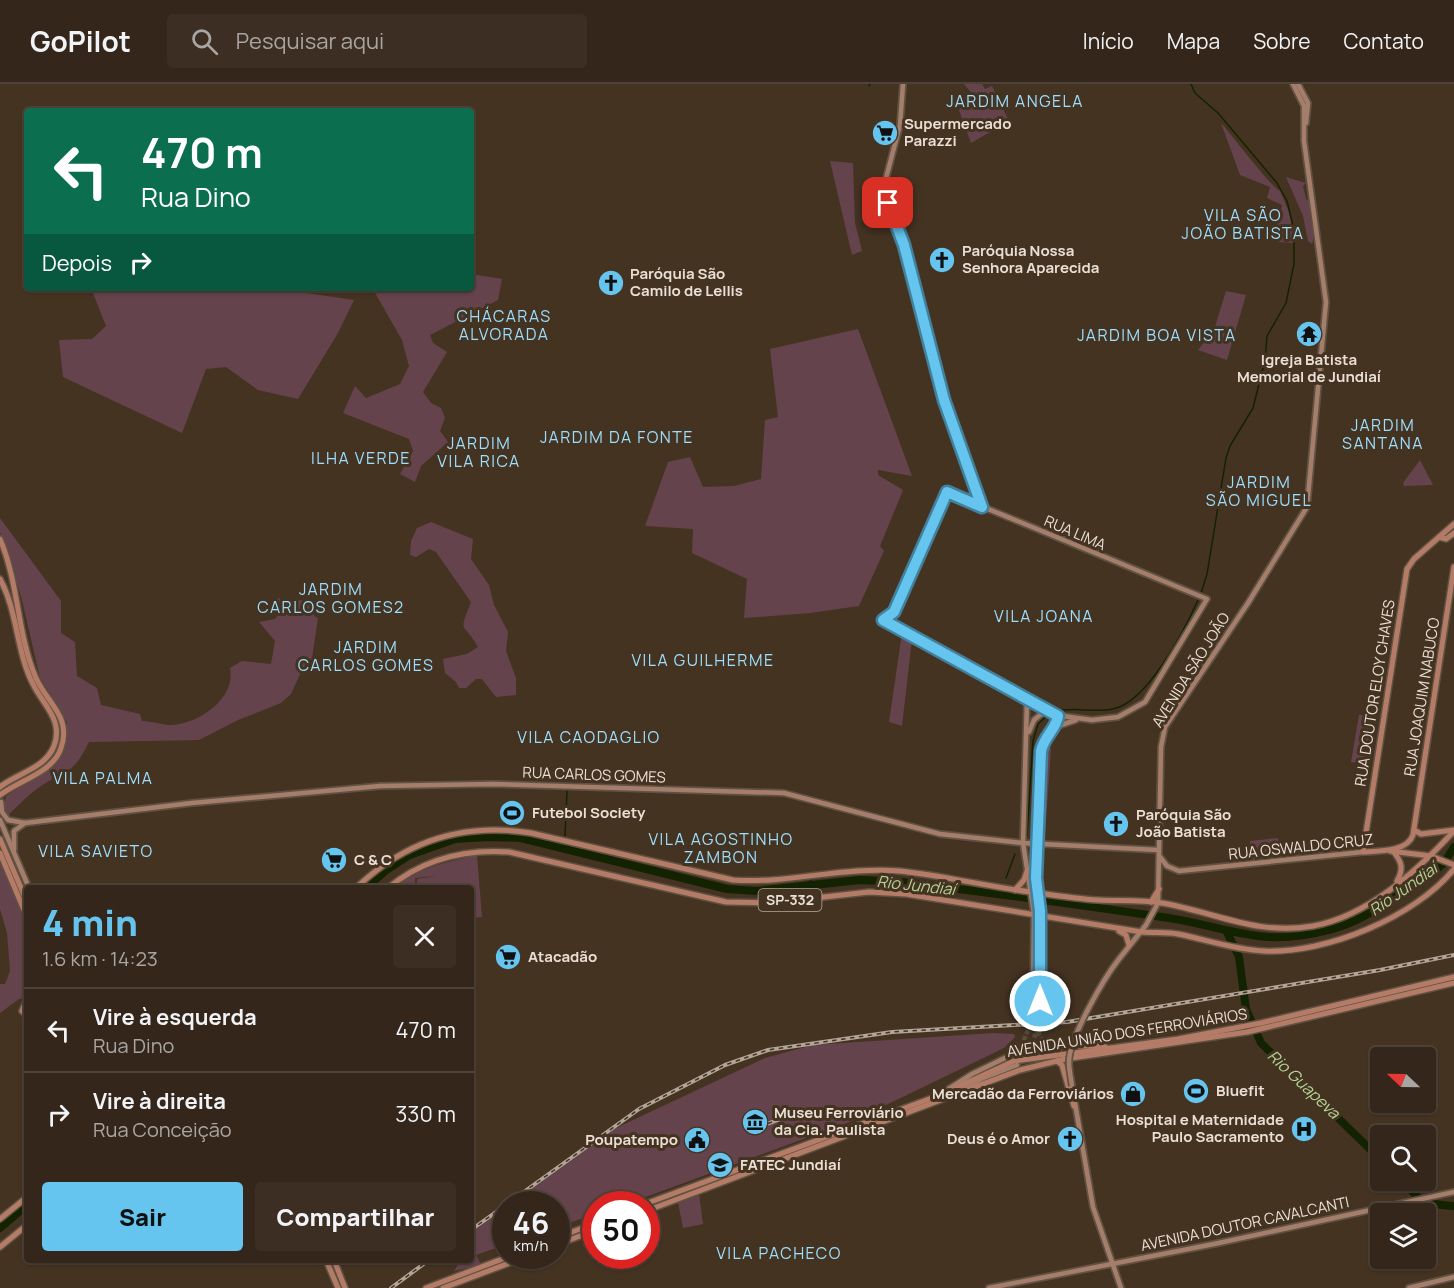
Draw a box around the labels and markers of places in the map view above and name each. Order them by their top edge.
place label: Supermercado Parazzi [904,113,1011,151]
supermarket icon: Supermercado Parazzi [870,118,900,148]
pin [862,177,913,228]
place label: Paróquia Nossa Senhora Aparecida [962,240,1099,278]
church icon: Paróquia Nossa Senhora Aparecida [927,245,957,275]
place label: Paróquia São Camilo de Lellis [630,263,743,301]
church icon: Paróquia São Camilo de Lellis [596,268,626,298]
temple icon: Igreja Batista Memorial de Jundiaí [1294,319,1324,349]
place label: Igreja Batista Memorial de Jundiaí [1237,349,1381,387]
sports icon: Futebol Society [497,798,527,828]
place label: Futebol Society [532,802,646,823]
place label: Paróquia São João Batista [1136,804,1231,842]
church icon: Paróquia São João Batista [1101,809,1131,839]
supermarket icon: C & C [319,845,349,875]
place label: C & C [354,849,392,870]
supermarket icon: Atacadão [493,942,523,972]
place label: Atacadão [528,946,597,967]
sports icon: Bluefit [1181,1076,1211,1106]
shop icon: Mercadão da Ferroviários [1118,1079,1148,1109]
place label: Bluefit [1216,1080,1265,1101]
place label: Mercadão da Ferroviários [932,1083,1114,1104]
place label: Museu Ferroviário da Cia. Paulista [774,1102,904,1140]
museum icon: Museu Ferroviário da Cia. Paulista [740,1107,770,1137]
place label: Hospital e Maternidade Paulo Sacramento [1116,1109,1284,1147]
hospital icon: Hospital e Maternidade Paulo Sacramento [1289,1114,1319,1144]
church icon: Deus é o Amor [1055,1124,1085,1154]
public building icon: Poupatempo [682,1125,712,1155]
place label: Deus é o Amor [947,1128,1050,1149]
place label: Poupatempo [585,1129,678,1150]
school or university icon: FATEC Jundiaí [705,1150,735,1180]
place label: FATEC Jundiaí [740,1154,841,1175]

